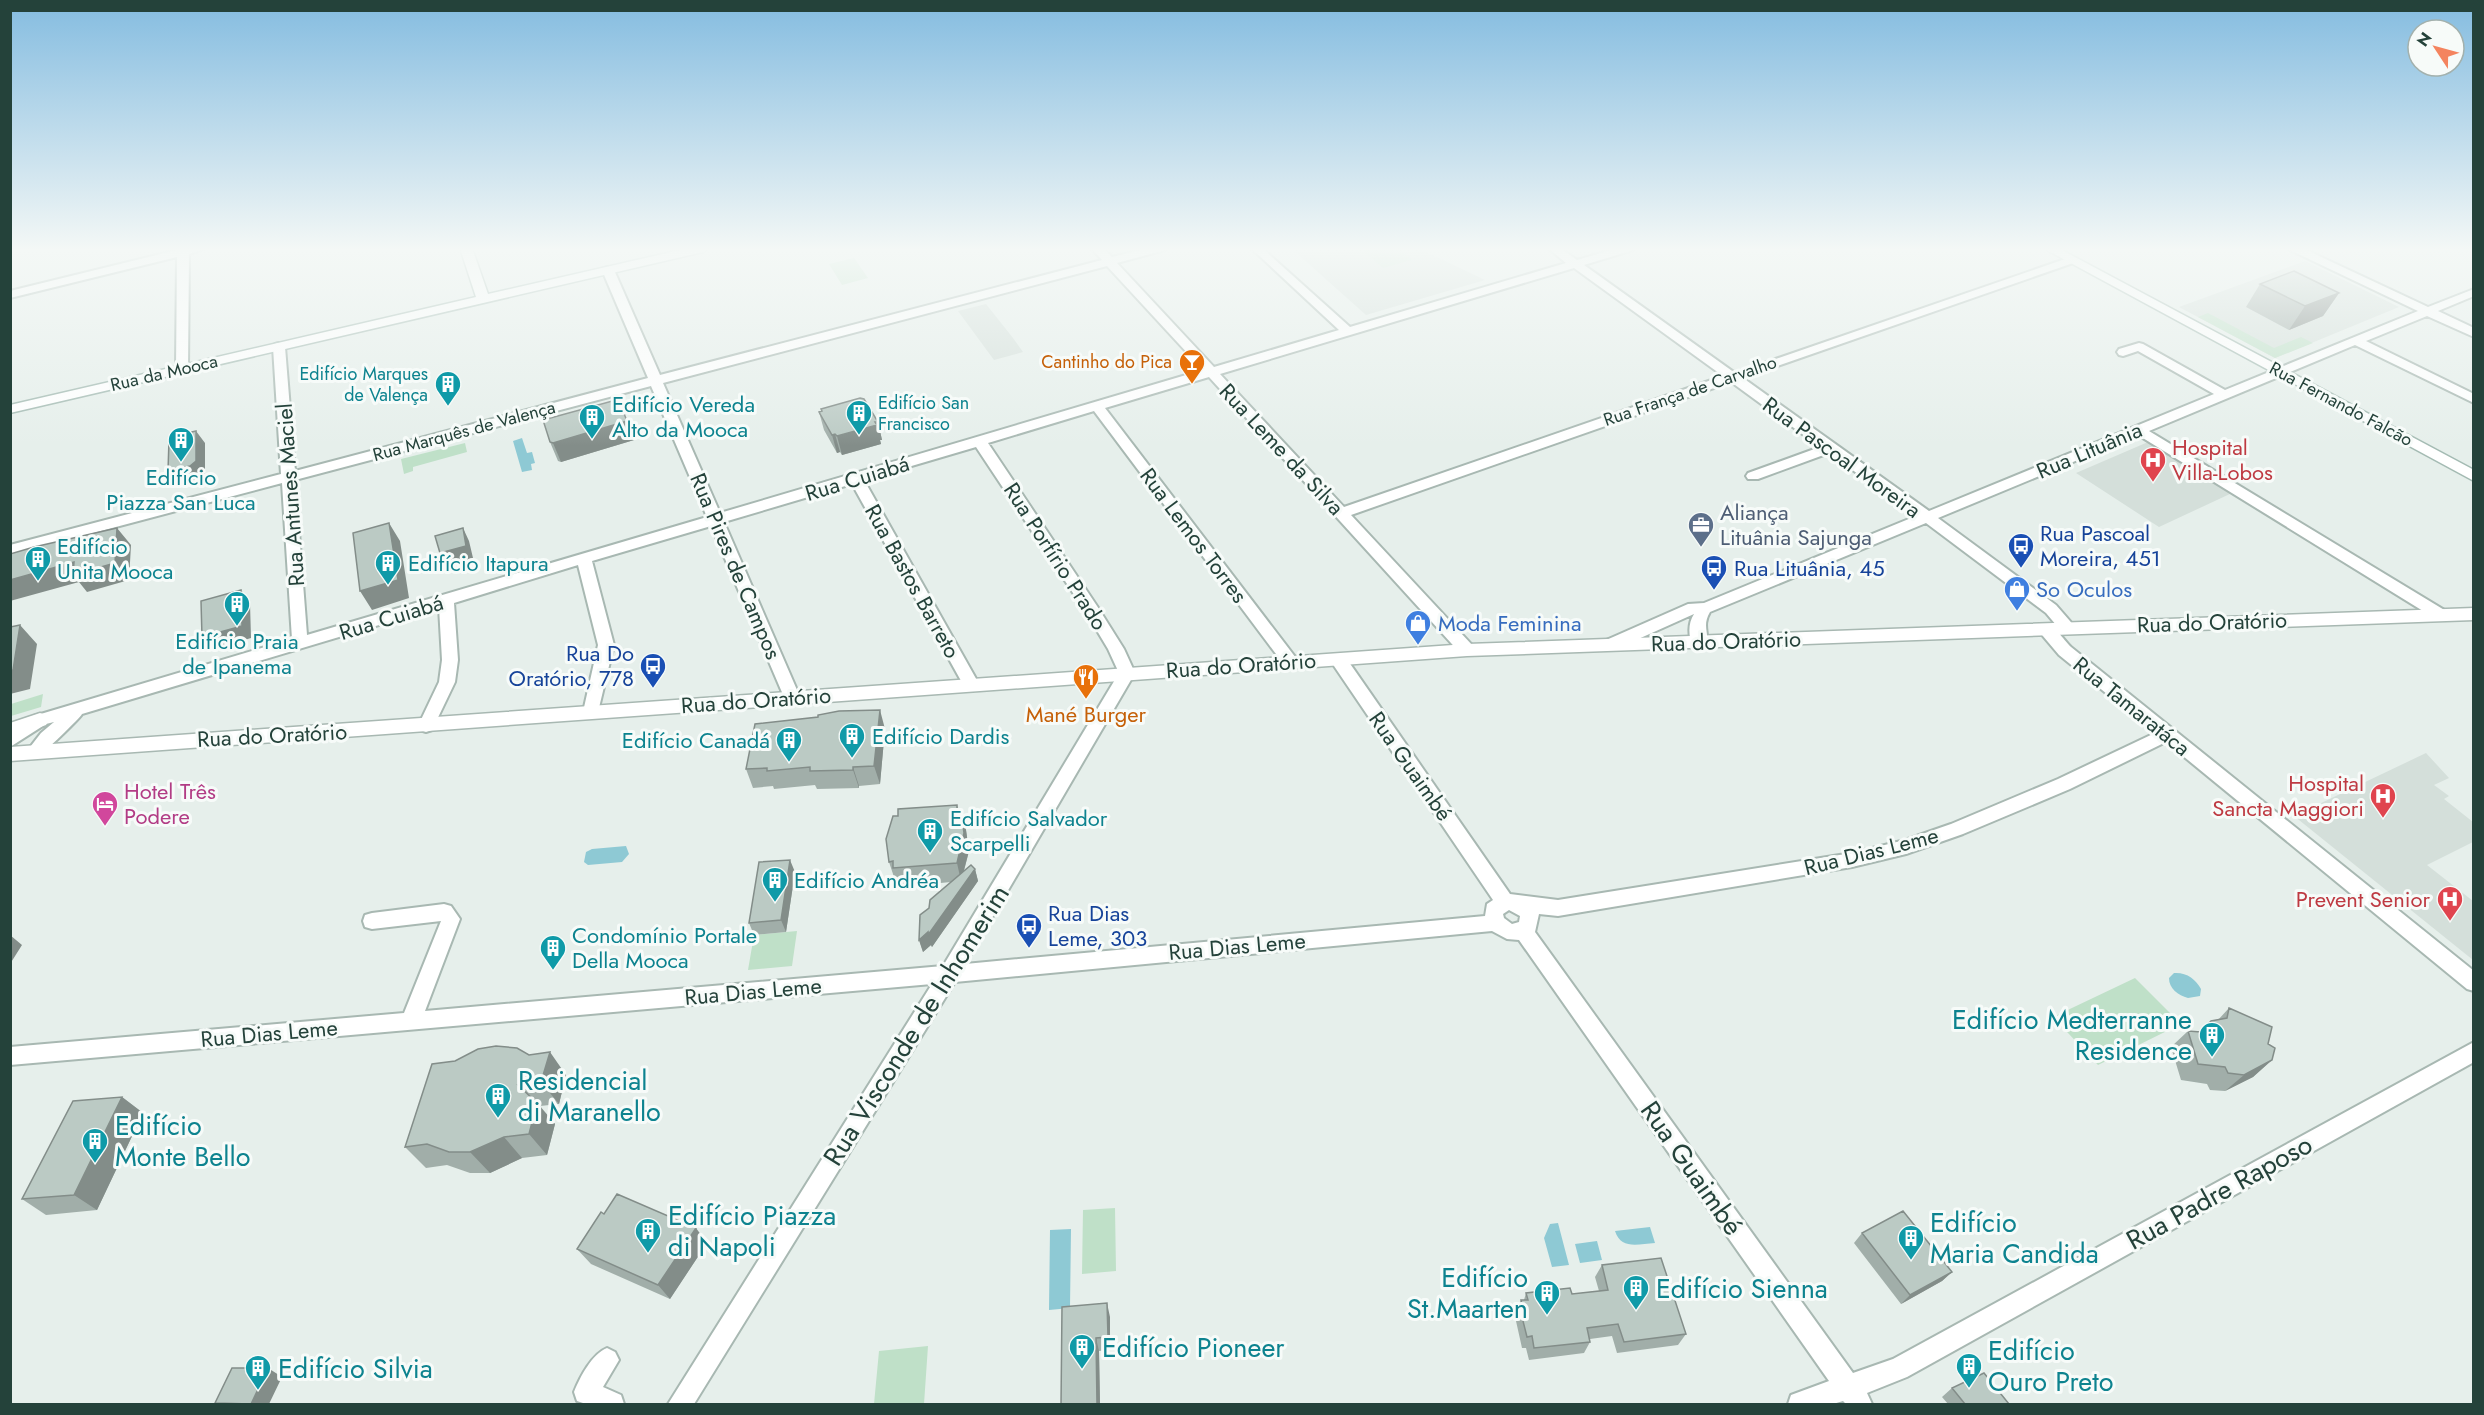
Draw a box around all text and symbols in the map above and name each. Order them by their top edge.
north arrow [2406,18,2466,78]
text: N [2411,28,2437,51]
bar icon: Cantinho do Pica [1177,347,1207,385]
street label: Rua da Mooca [108,348,220,398]
place label: Cantinho do Pica [1041,349,1172,375]
street label: Rua França de Carvalho [1600,349,1780,433]
street label: Rua Fernando Falcão [2265,355,2417,453]
place label: Edifício Marques de Valença [299,361,428,408]
building icon: Edifício Marques de Valença [433,369,463,407]
street label: Rua Leme da Silva [1212,376,1352,522]
place label: Edifício Vereda Alto da Mooca [612,388,755,445]
street label: Rua Pascoal Moreira [1756,389,1928,525]
place label: Edifício San Francisco [878,390,969,437]
street label: Rua Marquês de Valença [370,394,558,468]
building icon: Edifício San Francisco [844,398,874,436]
street label: Rua Antunes Maciel [268,402,312,588]
building icon: Edifício Vereda Alto da Mooca [577,402,607,440]
street label: Rua Lituânia [2031,413,2147,487]
building icon: Edifício Piazza San Luca [166,425,196,463]
place label: Hospital Villa-Lobos [2172,431,2273,488]
hospital icon: Hospital Villa-Lobos [2138,445,2168,483]
street label: Rua Cuiabá [801,447,913,509]
place label: Edifício Piazza San Luca [106,461,256,518]
street label: Rua Lemos Torres [1132,461,1256,609]
street label: Rua Pires de Campos [682,468,790,664]
street label: Rua Porfírio Prado [996,476,1116,636]
place label: Aliança Lituânia Sajunga [1720,496,1872,553]
street label: Rua Bastos Barreto [857,498,969,664]
office icon: Aliança Lituânia Sajunga [1686,510,1716,548]
place label: Rua Pascoal Moreira, 451 [2040,517,2161,574]
place label: Edifício Unita Mooca [57,530,173,587]
bus stop icon: Rua Pascoal Moreira, 451 [2006,531,2036,569]
building icon: Edifício Unita Mooca [23,544,53,582]
place label: Edifício Itapura [408,547,549,579]
building icon: Edifício Itapura [373,548,403,586]
place label: Rua Lituânia, 45 [1734,552,1885,584]
bus stop icon: Rua Lituânia, 45 [1699,553,1729,591]
place label: So Oculos [2036,573,2132,605]
shop icon: So Oculos [2002,574,2032,612]
street label: Rua Cuiabá [335,586,447,648]
building icon: Edifício Praia de Ipanema [222,589,252,627]
street label: Rua do Oratório [2136,603,2288,641]
place label: Moda Feminina [1438,607,1582,639]
shop icon: Moda Feminina [1403,608,1433,646]
street label: Rua do Oratório [1650,622,1802,660]
place label: Edifício Praia de Ipanema [175,625,299,682]
place label: Rua Do Oratório, 778 [509,637,634,694]
street label: Rua do Oratório [1165,644,1317,686]
street label: Rua Tamaratáca [2067,649,2197,763]
bus stop icon: Rua Do Oratório, 778 [638,651,668,689]
restaurant icon: Mané Burger [1071,662,1101,700]
street label: Rua do Oratório [680,679,832,721]
place label: Mané Burger [1026,698,1147,730]
street label: Rua Guaimbé [1361,705,1461,827]
street label: Rua do Oratório [196,715,348,755]
place label: Edifício Dardis [872,720,1010,752]
building icon: Edifício Dardis [837,721,867,759]
place label: Edifício Canadá [622,724,770,756]
building icon: Edifício Canadá [774,725,804,763]
place label: Hospital Sancta Maggiori [2212,767,2364,824]
place label: Hotel Três Podere [124,775,216,832]
hospital icon: Hospital Sancta Maggiori [2368,781,2398,819]
hotel icon: Hotel Três Podere [90,789,120,827]
place label: Edifício Salvador Scarpelli [950,802,1108,859]
building icon: Edifício Salvador Scarpelli [915,816,945,854]
street label: Rua Dias Leme [1800,819,1942,883]
place label: Edifício Andréa [794,864,939,896]
building icon: Edifício Andréa [760,865,790,903]
street label: Rua Visconde de Inhomerim [813,877,1019,1173]
place label: Prevent Senior [2296,883,2430,915]
hospital icon: Prevent Senior [2435,884,2465,922]
place label: Rua Dias Leme, 303 [1048,897,1147,954]
bus stop icon: Rua Dias Leme, 303 [1014,911,1044,949]
place label: Condomínio Portale Della Mooca [572,919,757,976]
street label: Rua Dias Leme [1167,924,1307,968]
building icon: Condomínio Portale Della Mooca [538,933,568,971]
street label: Rua Dias Leme [683,969,823,1013]
place label: Edifício Medterranne Residence [1952,1000,2192,1070]
street label: Rua Dias Leme [199,1011,339,1055]
building icon: Edifício Medterranne Residence [2197,1020,2227,1058]
place label: Residencial di Maranello [518,1061,661,1131]
building icon: Residencial di Maranello [483,1081,513,1119]
street label: Rua Guaimbé [1631,1093,1753,1243]
place label: Edifício Monte Bello [115,1106,250,1176]
street label: Rua Padre Raposo [2119,1125,2319,1259]
building icon: Edifício Monte Bello [80,1126,110,1164]
place label: Edifício Piazza di Napoli [668,1196,836,1266]
place label: Edifício Maria Candida [1930,1203,2099,1273]
building icon: Edifício Piazza di Napoli [633,1216,663,1254]
building icon: Edifício Maria Candida [1896,1223,1926,1261]
place label: Edifício St.Maarten [1407,1258,1528,1328]
place label: Edifício Sienna [1656,1269,1828,1308]
building icon: Edifício Sienna [1621,1273,1651,1311]
building icon: Edifício St.Maarten [1532,1278,1562,1316]
place label: Edifício Pioneer [1102,1328,1285,1367]
place label: Edifício Ouro Preto [1988,1331,2113,1401]
building icon: Edifício Pioneer [1067,1332,1097,1370]
place label: Edifício Silvia [278,1349,433,1388]
building icon: Edifício Ouro Preto [1954,1351,1984,1389]
building icon: Edifício Silvia [243,1353,273,1391]

